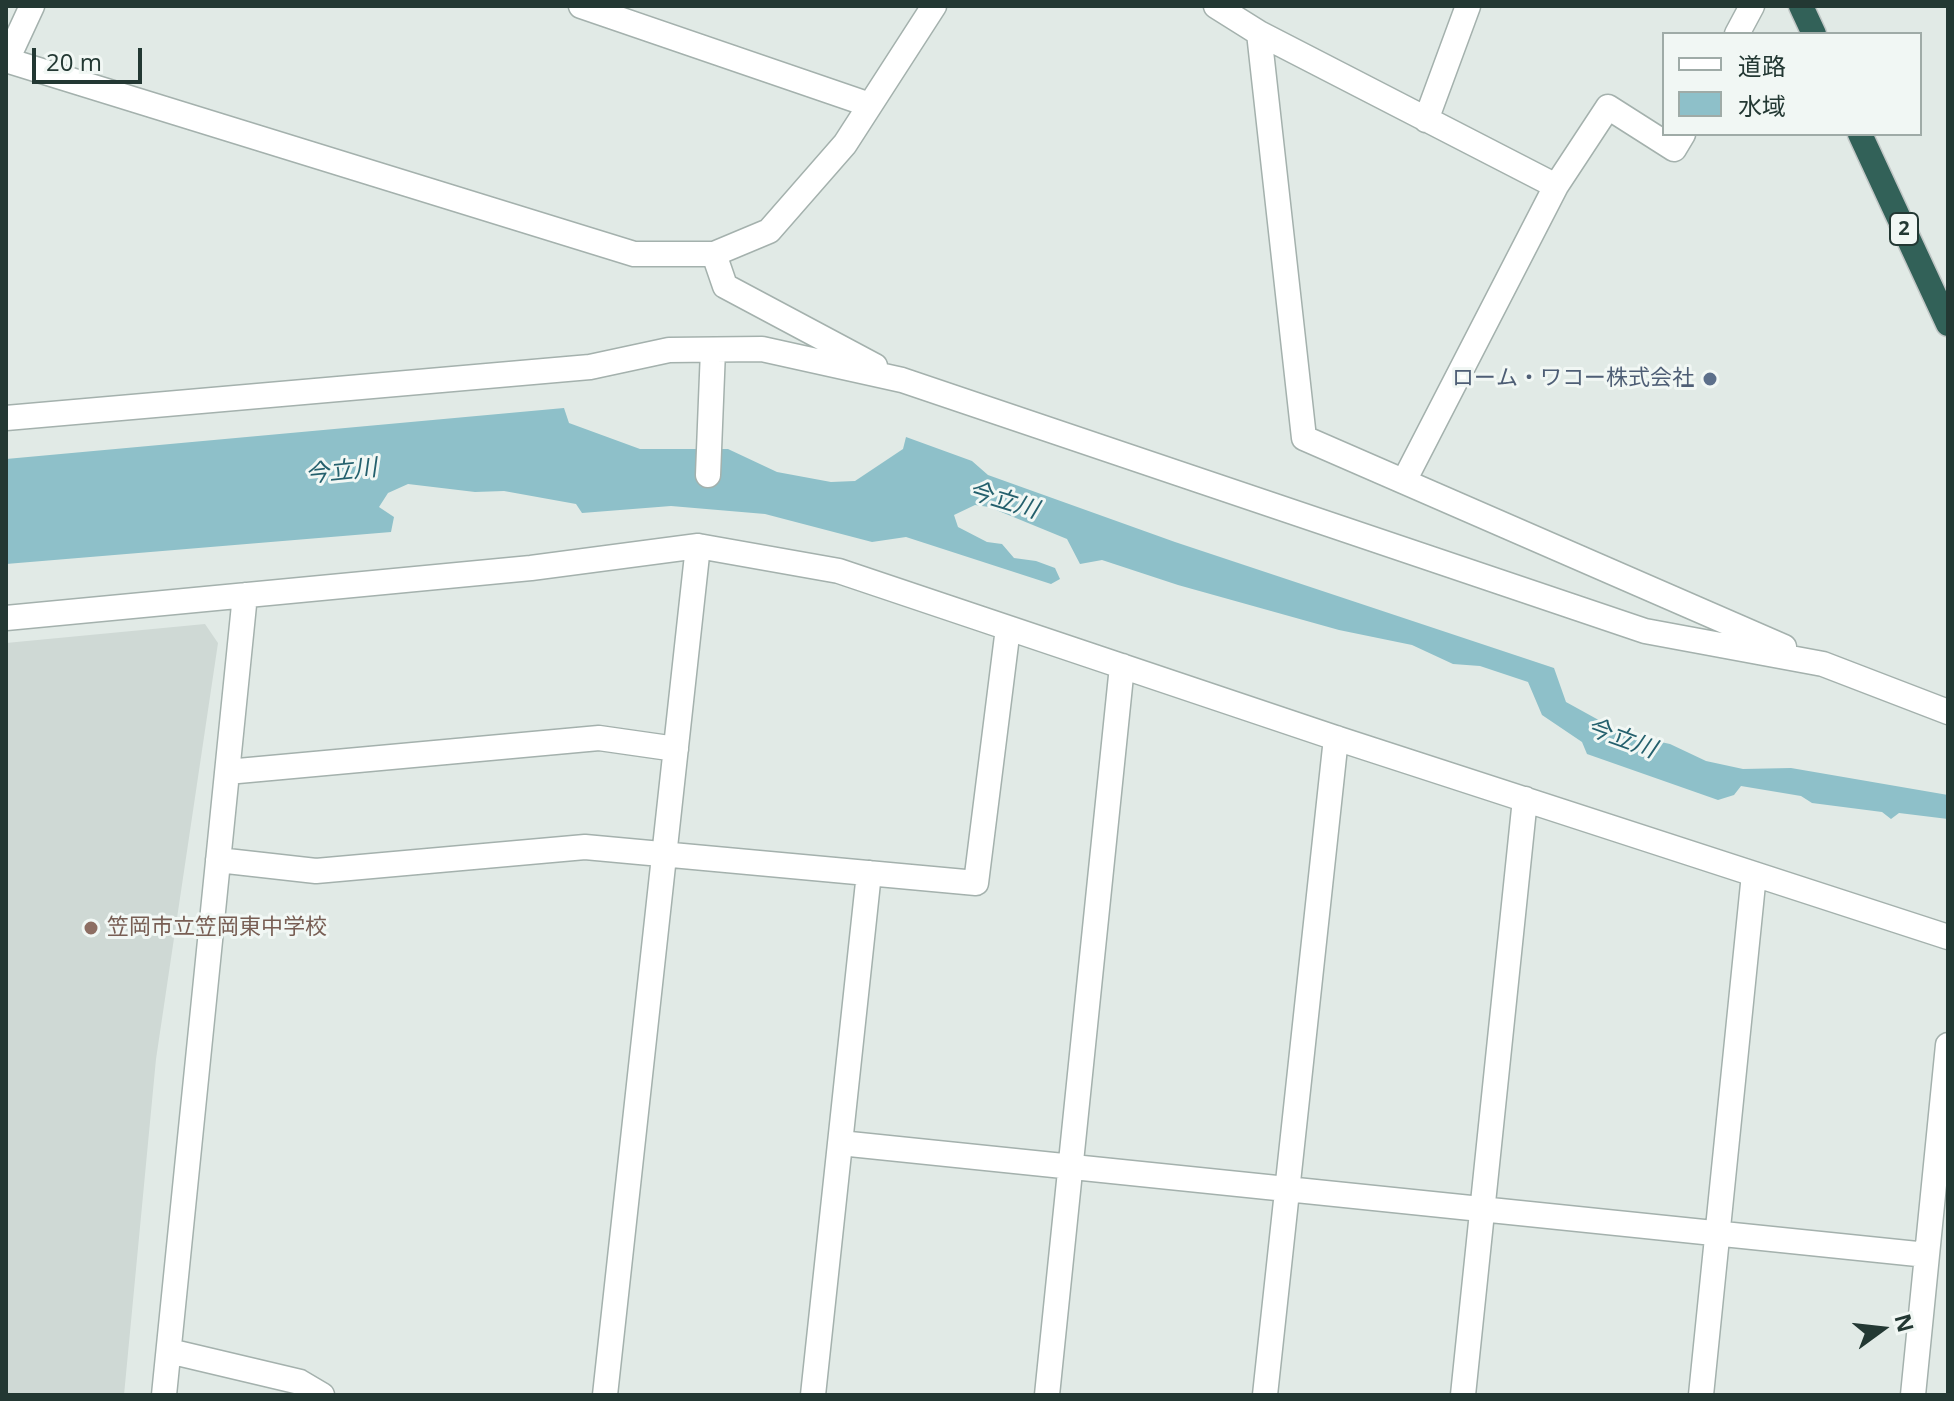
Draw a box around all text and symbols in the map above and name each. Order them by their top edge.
scale bar [36,32,146,82]
legend [1662,32,1922,136]
text: 20 m [46,45,102,78]
text: 道路 [1738,49,1786,82]
text: 水域 [1738,89,1786,122]
road number: 2 [1890,213,1918,245]
place label: ローム・ワコー株式会社 [1452,366,1694,392]
marker: ローム・ワコー株式会社 [1701,370,1719,388]
water label: 今立川 [304,454,378,490]
water label: 今立川 [964,477,1042,525]
water label: 今立川 [1582,713,1660,765]
place label: 笠岡市立笠岡東中学校 [107,915,327,941]
marker: 笠岡市立笠岡東中学校 [82,919,100,937]
north arrow [1842,1289,1922,1369]
text: N [1888,1310,1922,1335]

